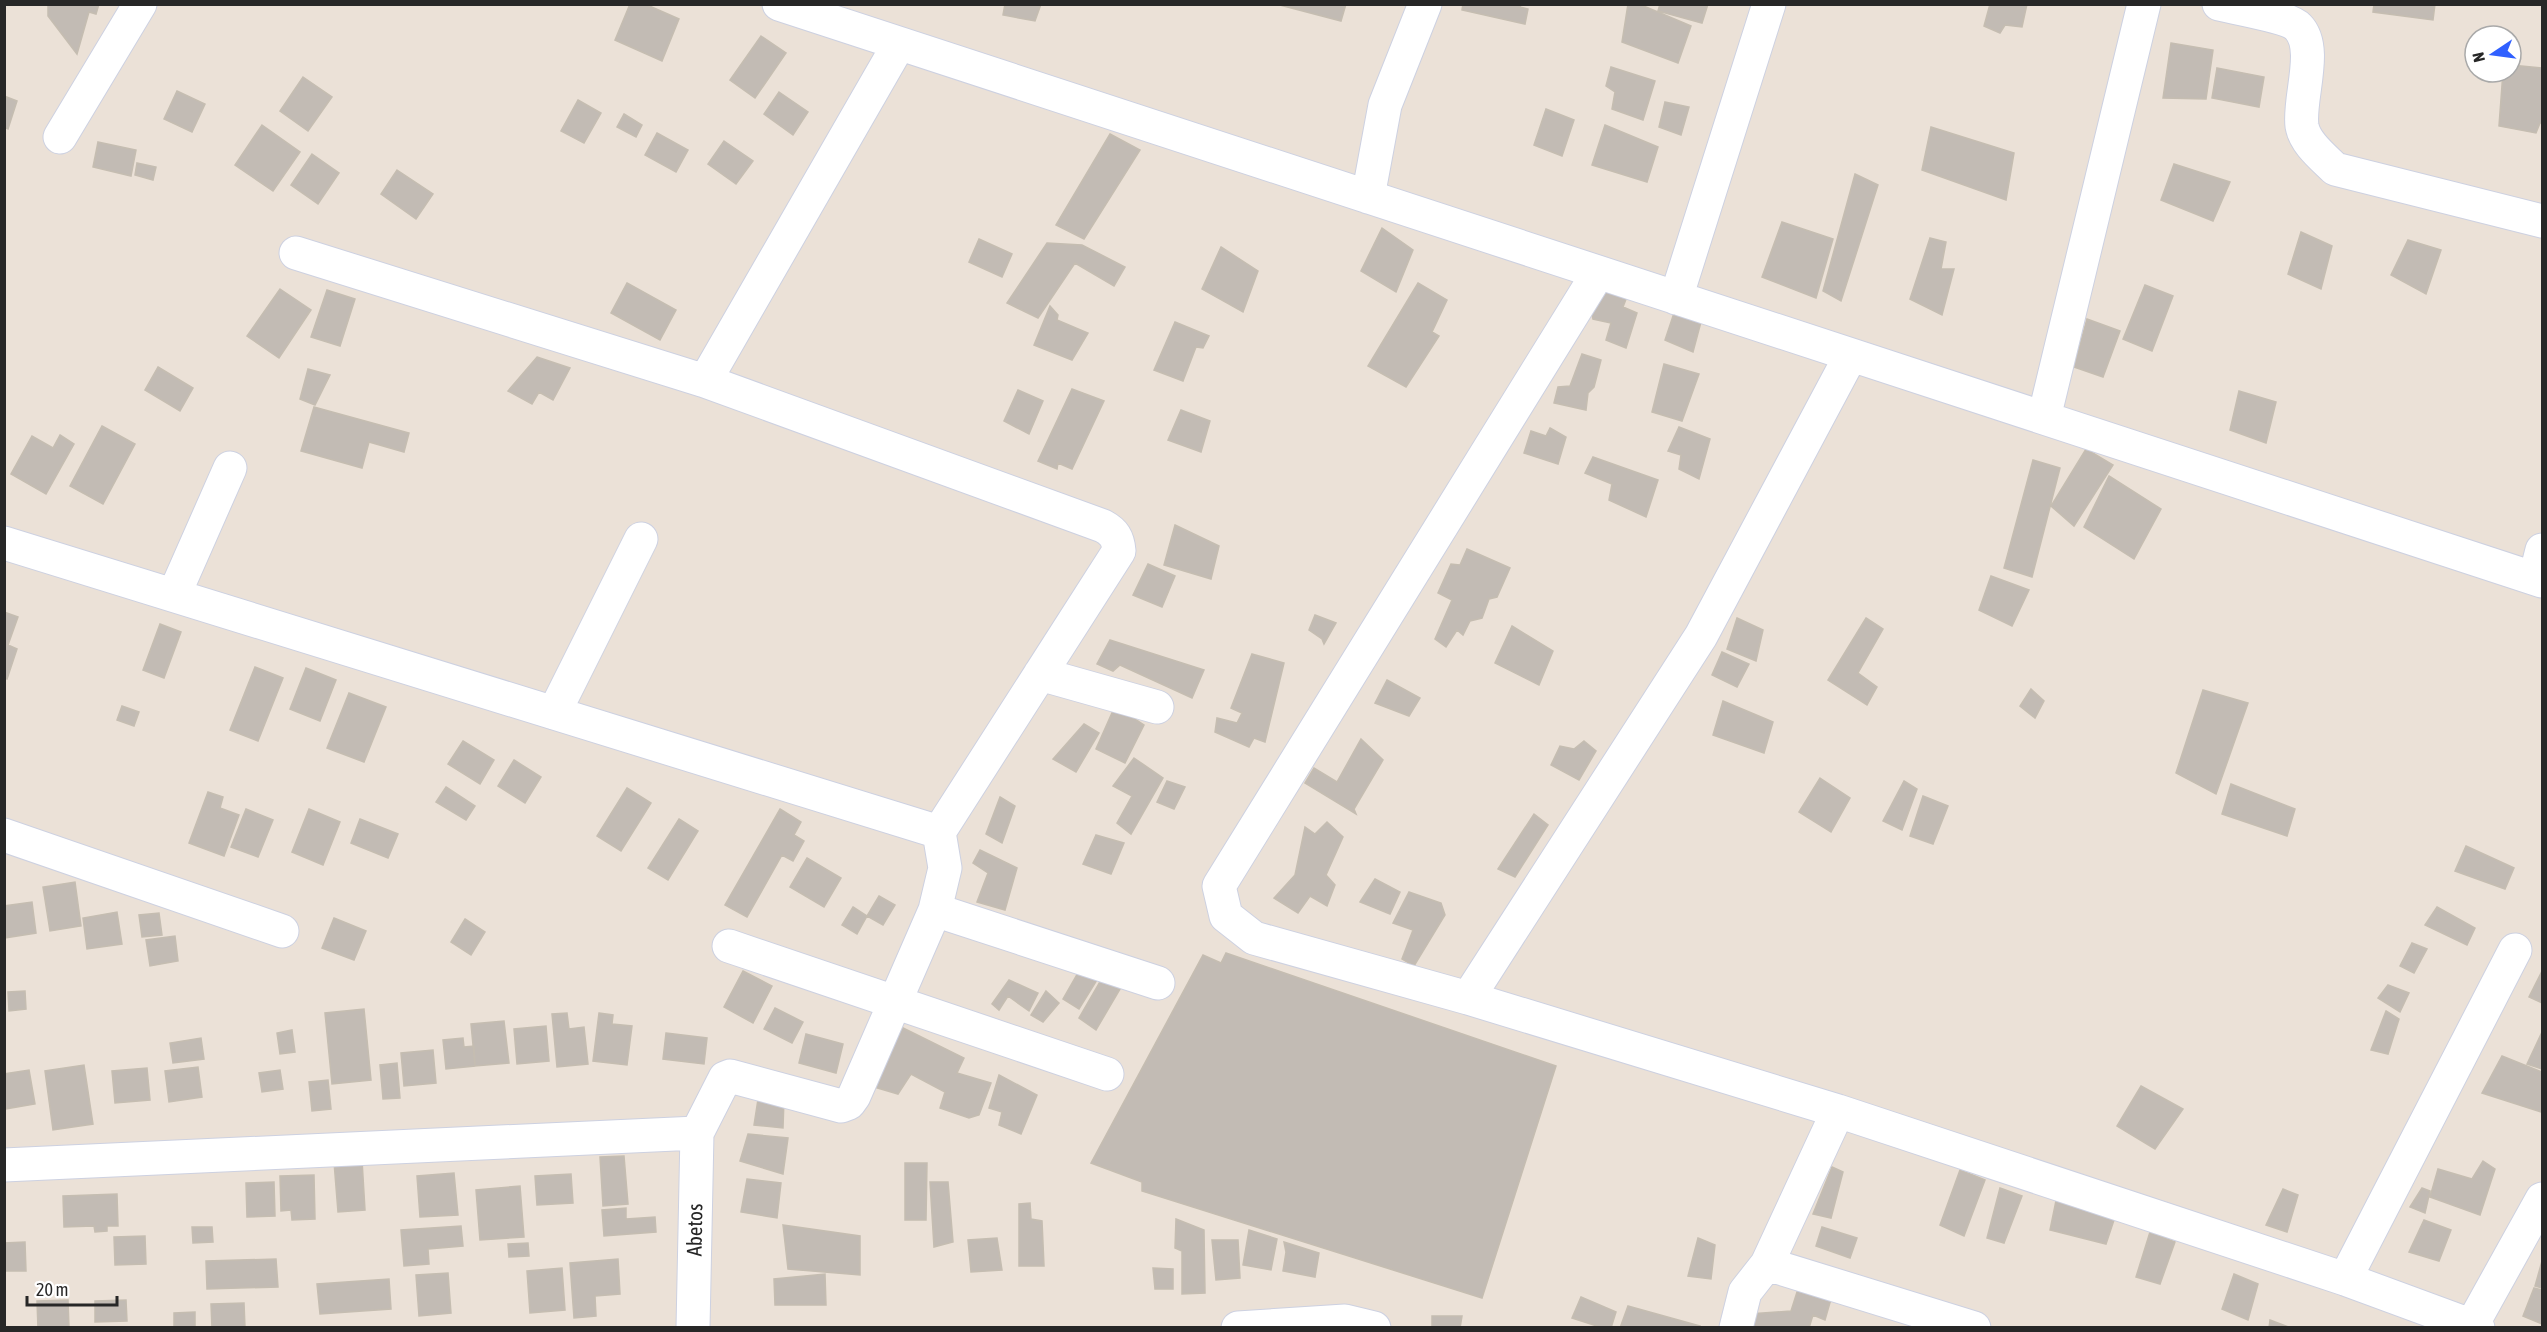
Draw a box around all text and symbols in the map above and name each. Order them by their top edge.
north arrow [2463,24,2523,84]
text: N [2469,51,2488,64]
street label: Abetos [682,1203,706,1257]
scale bar [27,1269,117,1307]
text: 20 m [36,1279,68,1300]

